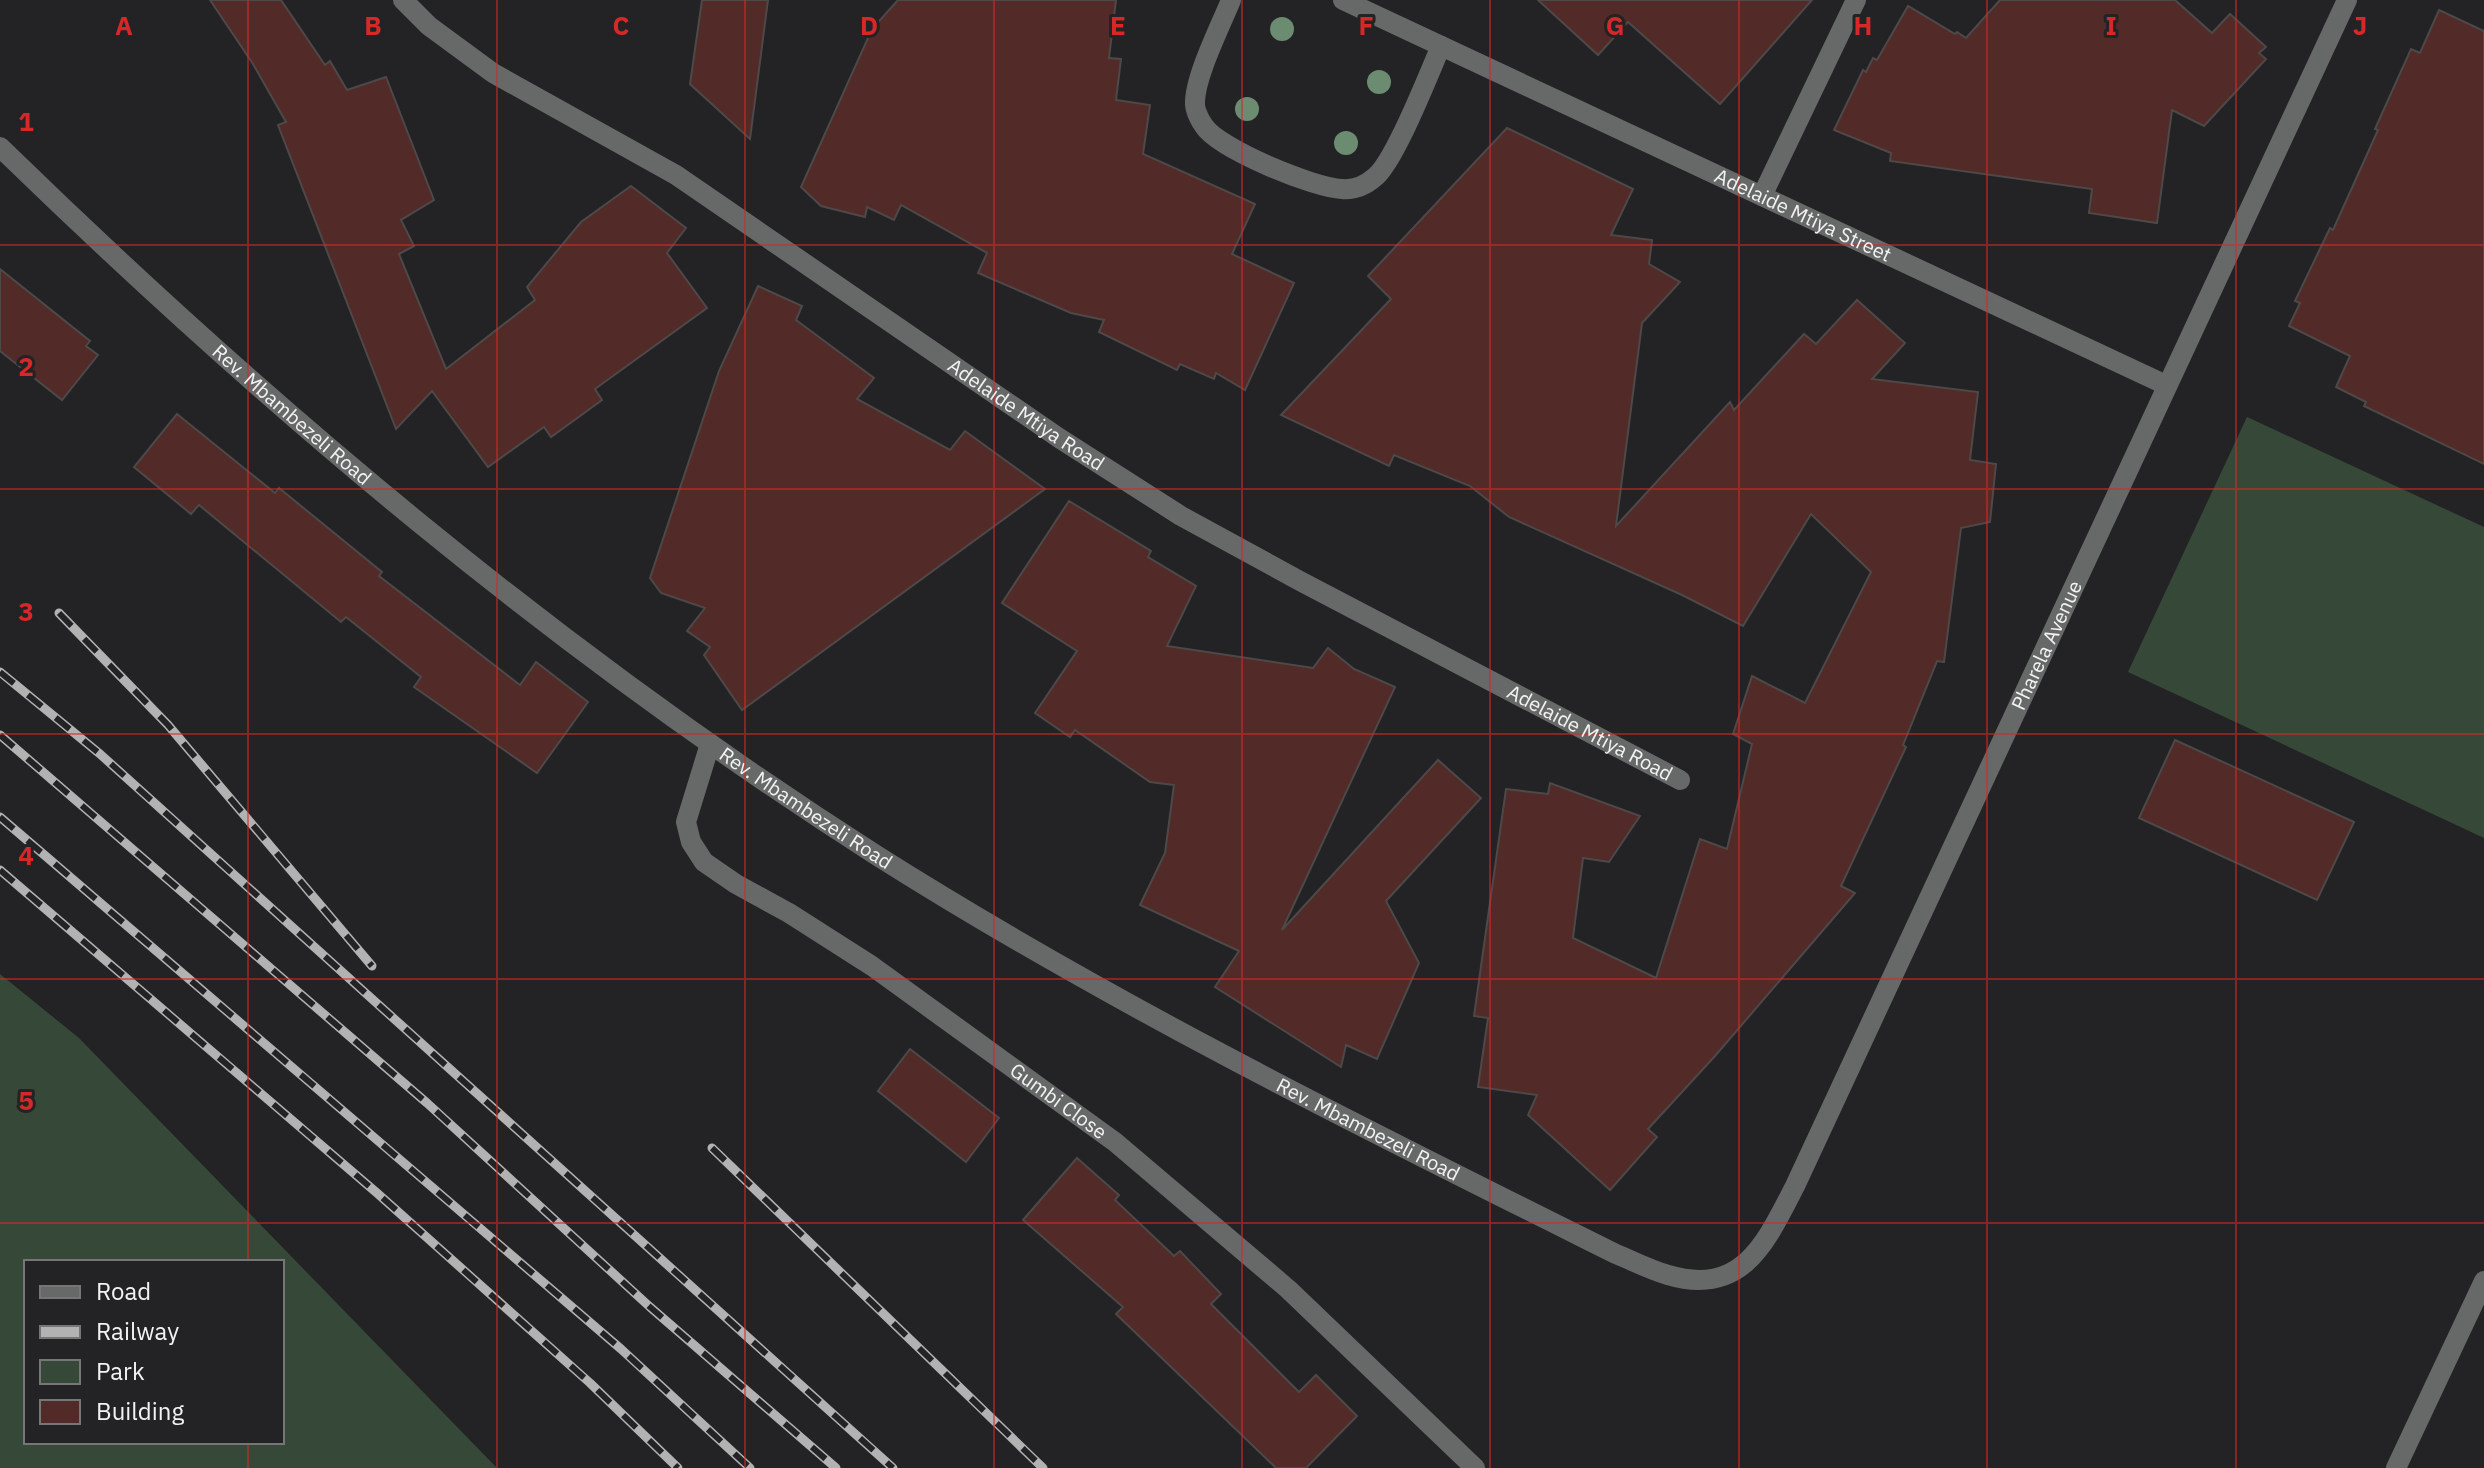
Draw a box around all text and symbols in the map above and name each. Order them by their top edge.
text: A [115,8,133,42]
text: B [364,8,382,42]
text: C [613,8,630,42]
text: D [860,8,878,42]
text: E [1110,8,1126,42]
text: F [1358,8,1374,42]
text: G [1606,8,1624,42]
text: H [1854,8,1872,42]
text: I [2105,8,2117,42]
text: J [2353,8,2367,42]
text: 1 [18,104,34,138]
street label: Adelaide Mtiya Street [1711,162,1896,268]
street label: Rev. Mbambezeli Road [207,338,377,491]
text: 2 [18,349,34,383]
street label: Adelaide Mtiya Road [943,352,1110,477]
street label: Pharela Avenue [2004,576,2088,714]
text: 3 [18,594,34,628]
street label: Adelaide Mtiya Road [1503,678,1678,787]
street label: Rev. Mbambezeli Road [714,741,898,875]
text: 4 [18,838,34,872]
street label: Gumbi Close [1005,1056,1113,1145]
street label: Rev. Mbambezeli Road [1272,1071,1465,1187]
text: 5 [18,1083,34,1117]
legend [24,1260,284,1444]
text: Road [96,1275,151,1307]
text: Railway [96,1315,179,1347]
text: Park [96,1355,145,1387]
text: Building [96,1395,184,1427]

